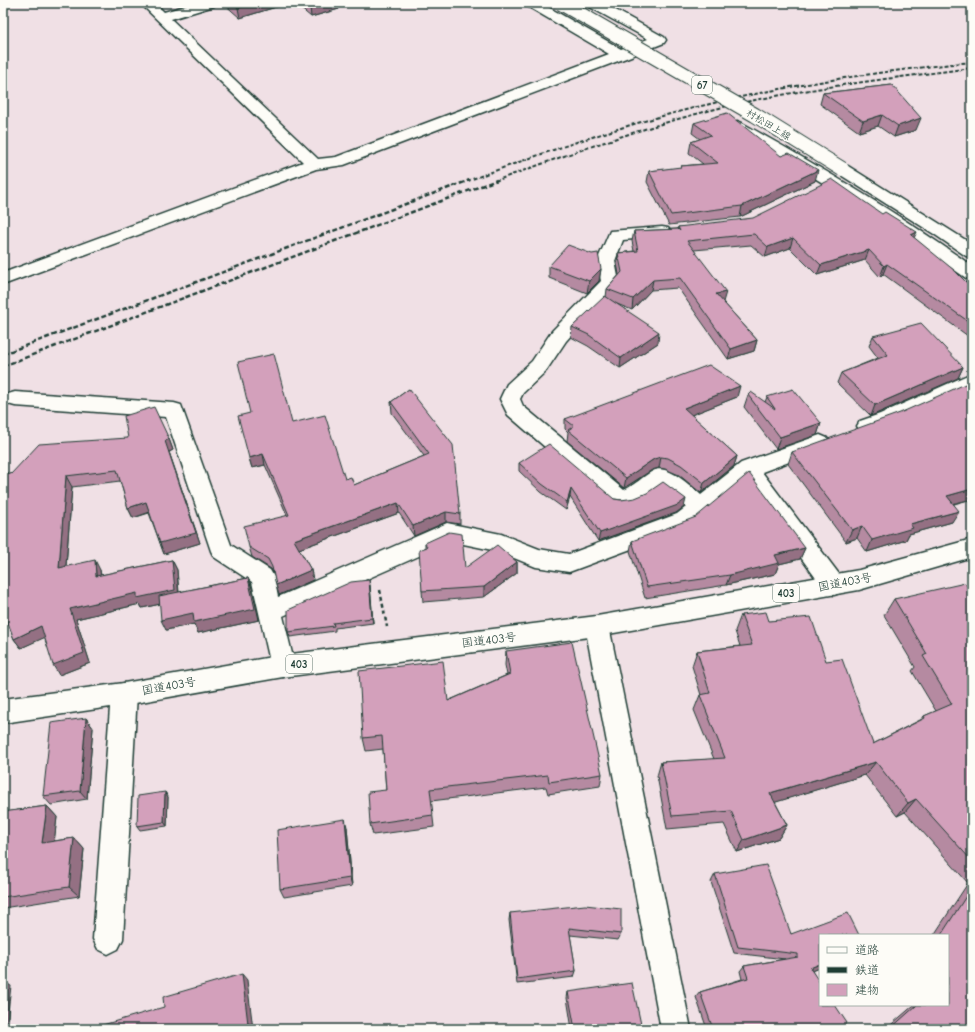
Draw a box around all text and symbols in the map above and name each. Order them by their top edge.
road number: 67 [692,76,712,94]
street label: 村松田上線 [744,107,793,143]
street label: 国道403号 [817,570,873,594]
road number: 403 [773,584,799,602]
street label: 国道403号 [461,630,517,650]
road number: 403 [286,655,312,673]
street label: 国道403号 [141,674,197,698]
legend [819,934,949,1006]
text: 道路 [855,943,879,957]
text: 鉄道 [855,963,879,977]
text: 建物 [855,983,879,997]

